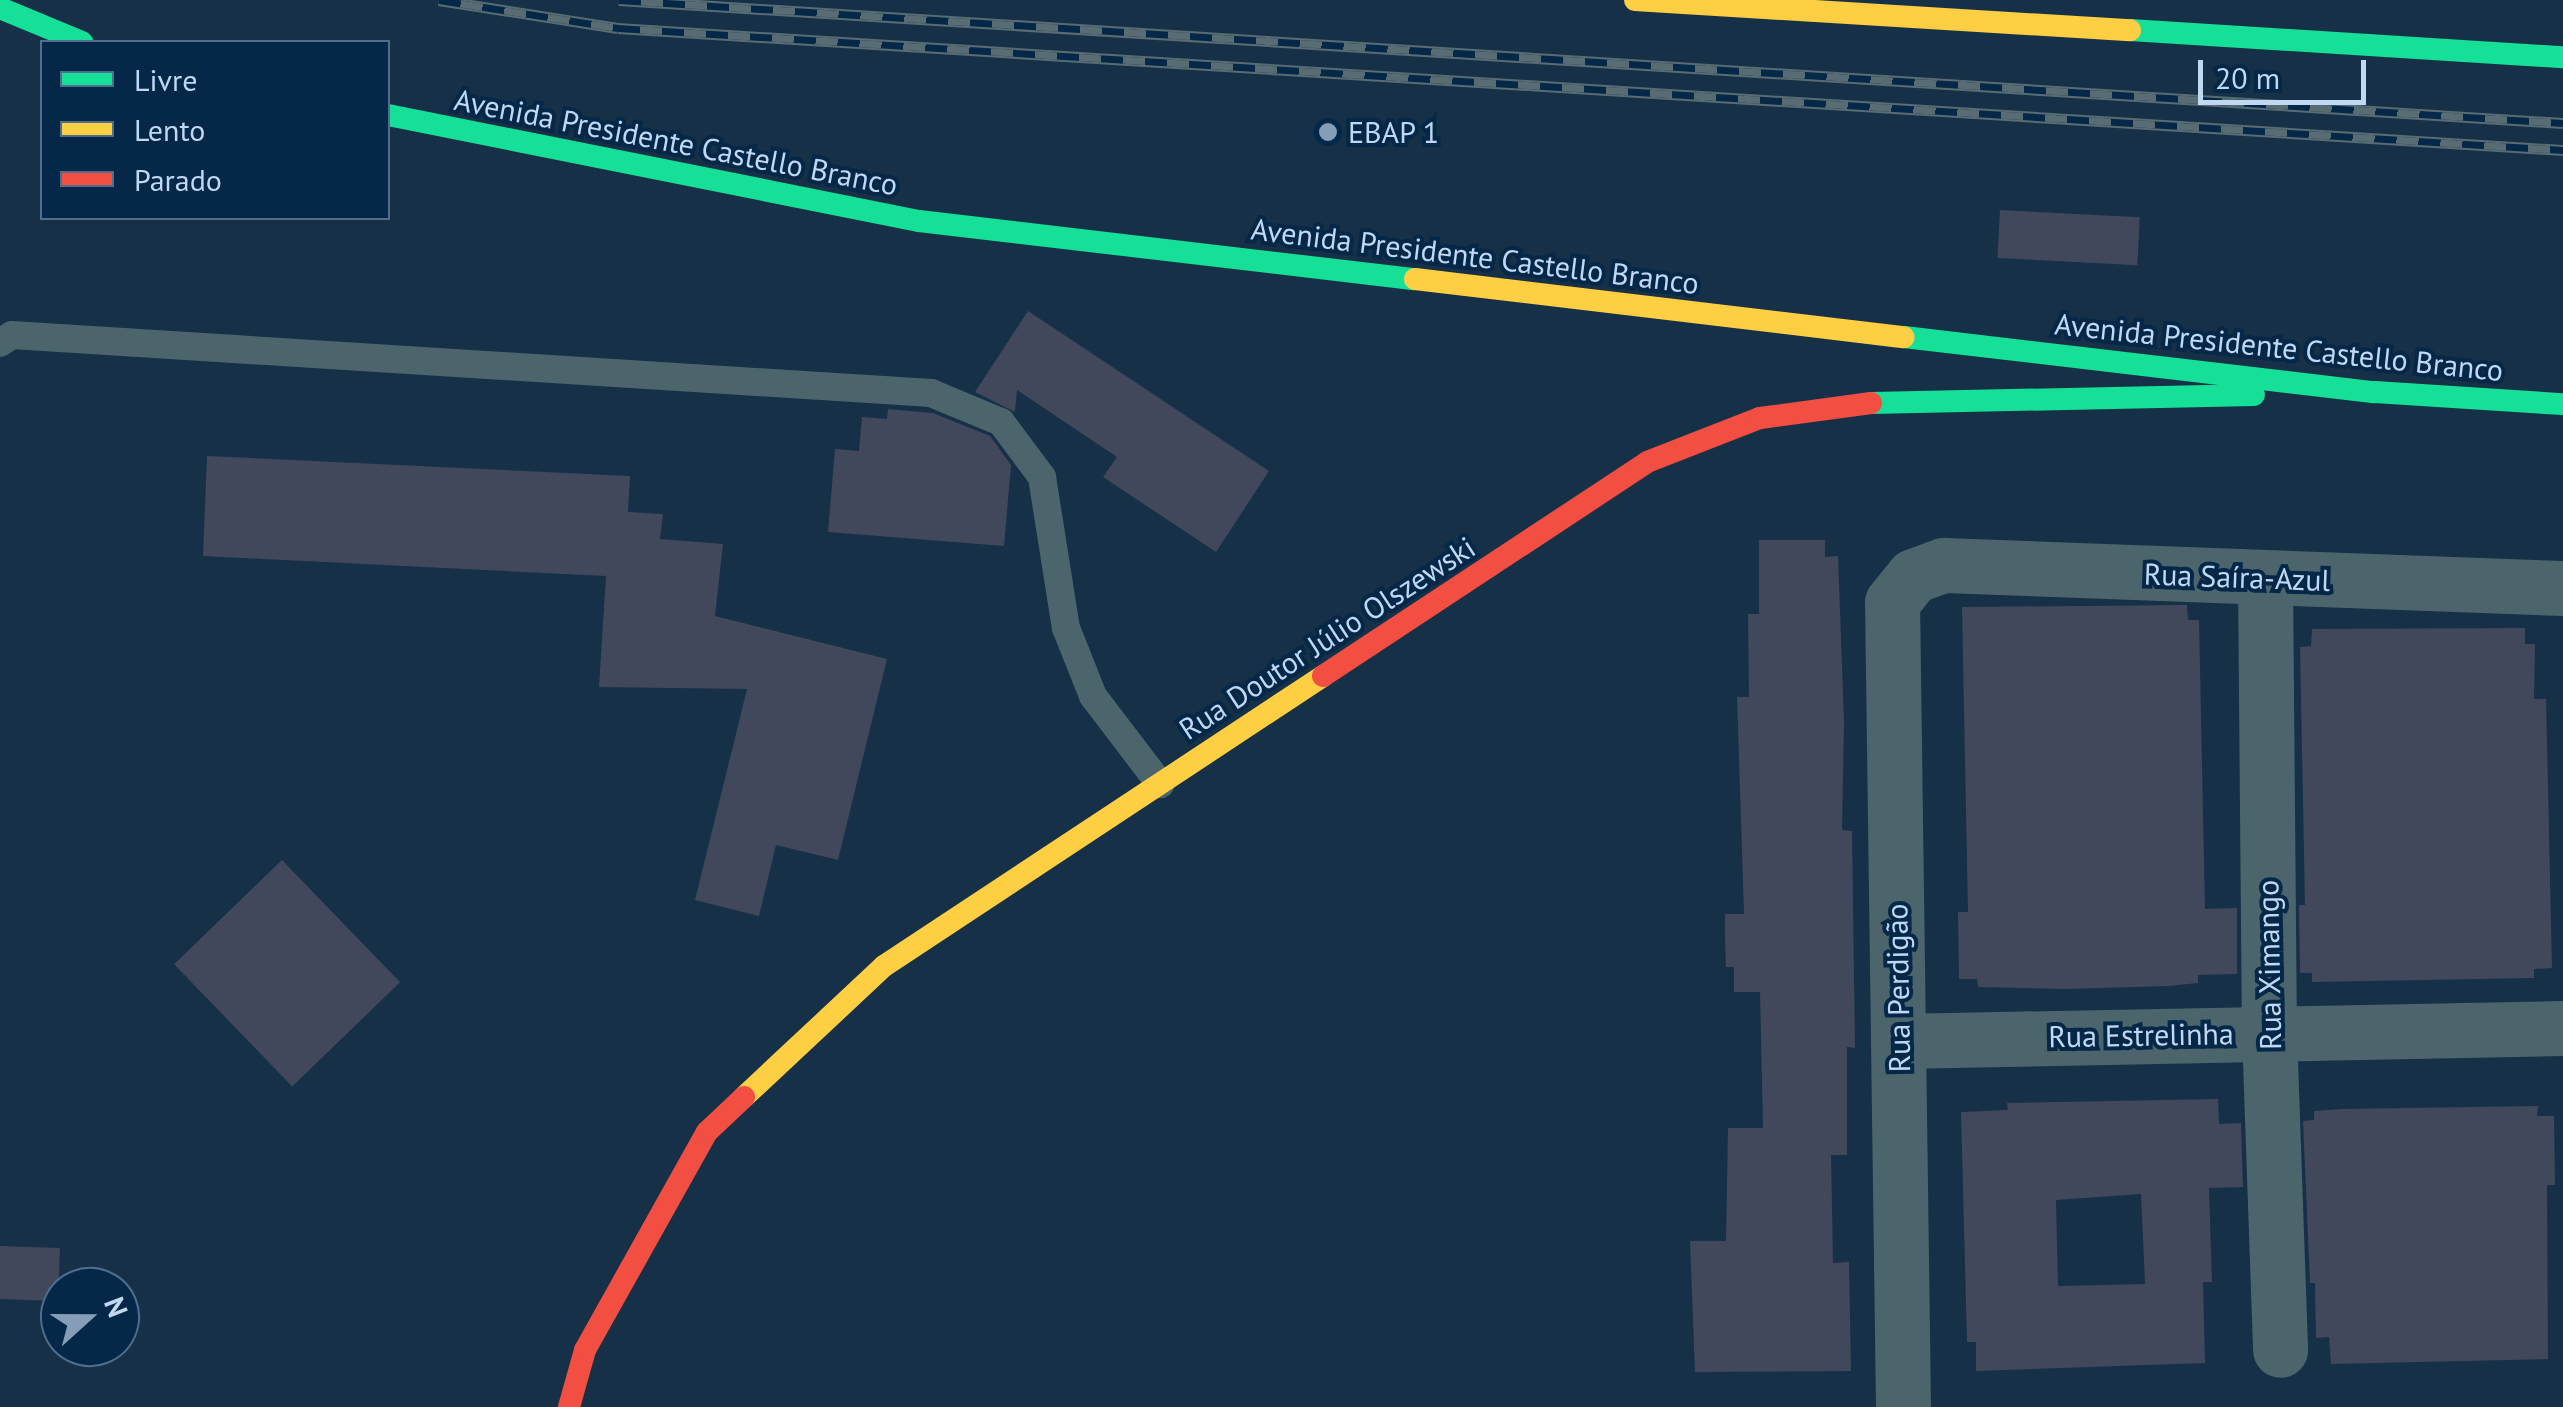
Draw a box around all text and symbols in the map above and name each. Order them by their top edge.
legend [40,40,390,220]
scale bar [2203,40,2370,102]
text: 20 m [2215,58,2280,97]
text: Livre [134,60,197,99]
street label: Avenida Presidente Castello Branco [451,81,901,203]
text: Lento [134,110,205,149]
place label: EBAP 1 [1348,114,1440,150]
marker: EBAP 1 [1317,121,1339,143]
text: Parado [134,160,222,199]
street label: Avenida Presidente Castello Branco [1249,211,1701,301]
street label: Avenida Presidente Castello Branco [2053,306,2505,388]
street label: Rua Doutor Júlio Olszewski [1172,529,1482,747]
street label: Rua Saíra-Azul [2143,556,2331,598]
street label: Rua Ximango [2250,879,2288,1051]
street label: Rua Perdigão [1879,903,1917,1073]
street label: Rua Estrelinha [2048,1015,2234,1055]
north arrow [40,1267,140,1367]
text: N [96,1292,137,1322]

